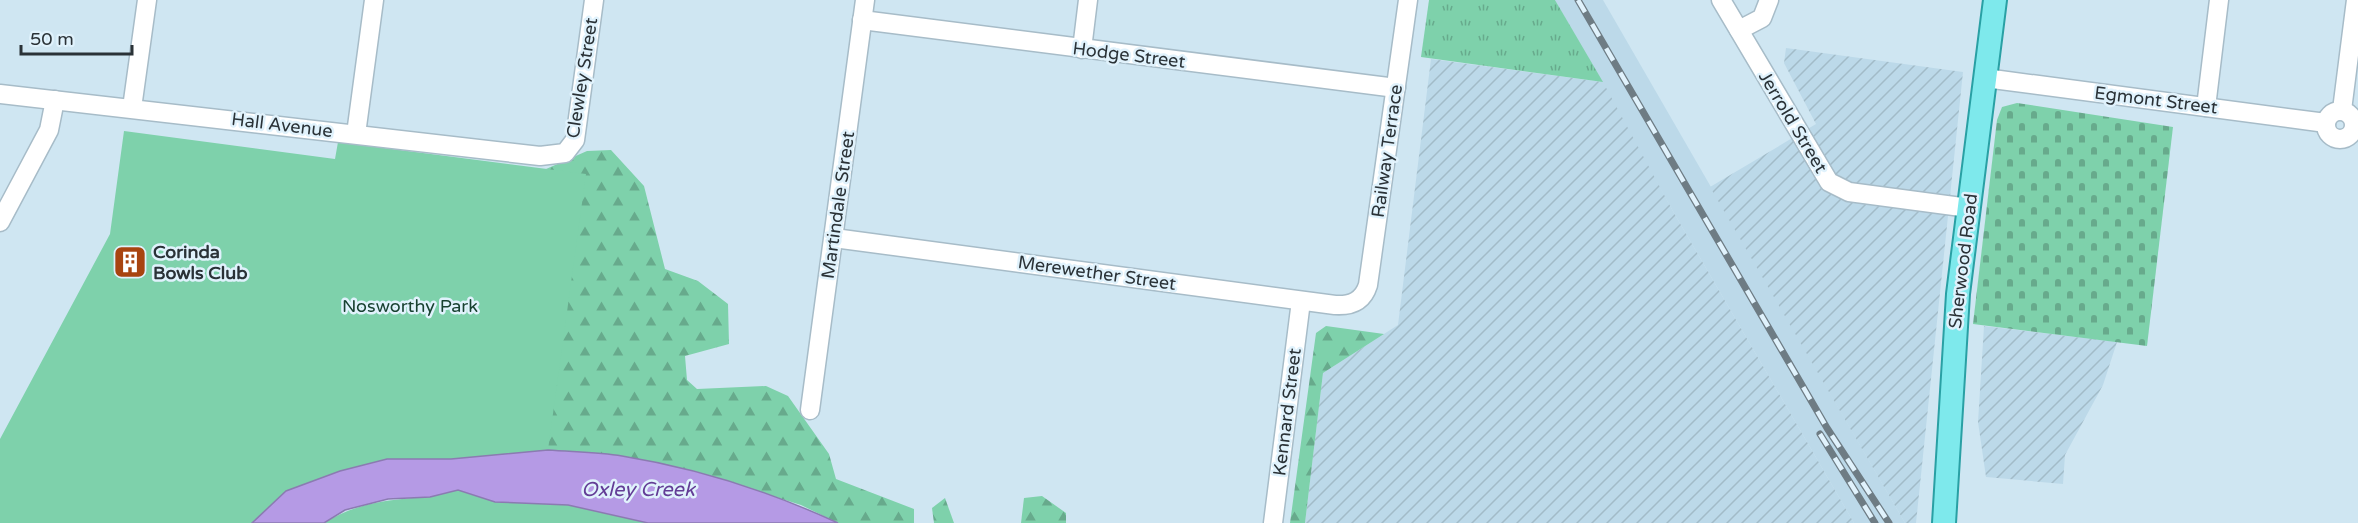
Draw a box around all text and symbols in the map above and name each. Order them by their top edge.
street label: Clewley Street [562,16,602,140]
scale bar [21,18,132,56]
text: 50 m [30,28,74,50]
street label: Hodge Street [1071,37,1187,73]
street label: Jerrold Street [1754,67,1832,177]
street label: Egmont Street [2093,82,2219,118]
street label: Railway Terrace [1367,83,1407,219]
street label: Hall Avenue [230,108,334,142]
street label: Martindale Street [817,130,859,280]
street label: Sherwood Road [1944,192,1982,330]
place label: Corinda Bowls Club [153,241,248,284]
building icon: Corinda Bowls Club [112,244,148,280]
street label: Merewether Street [1017,251,1178,295]
park label: Nosworthy Park [342,295,478,317]
street label: Kennard Street [1268,347,1306,477]
water label: Oxley Creek [581,478,697,502]

